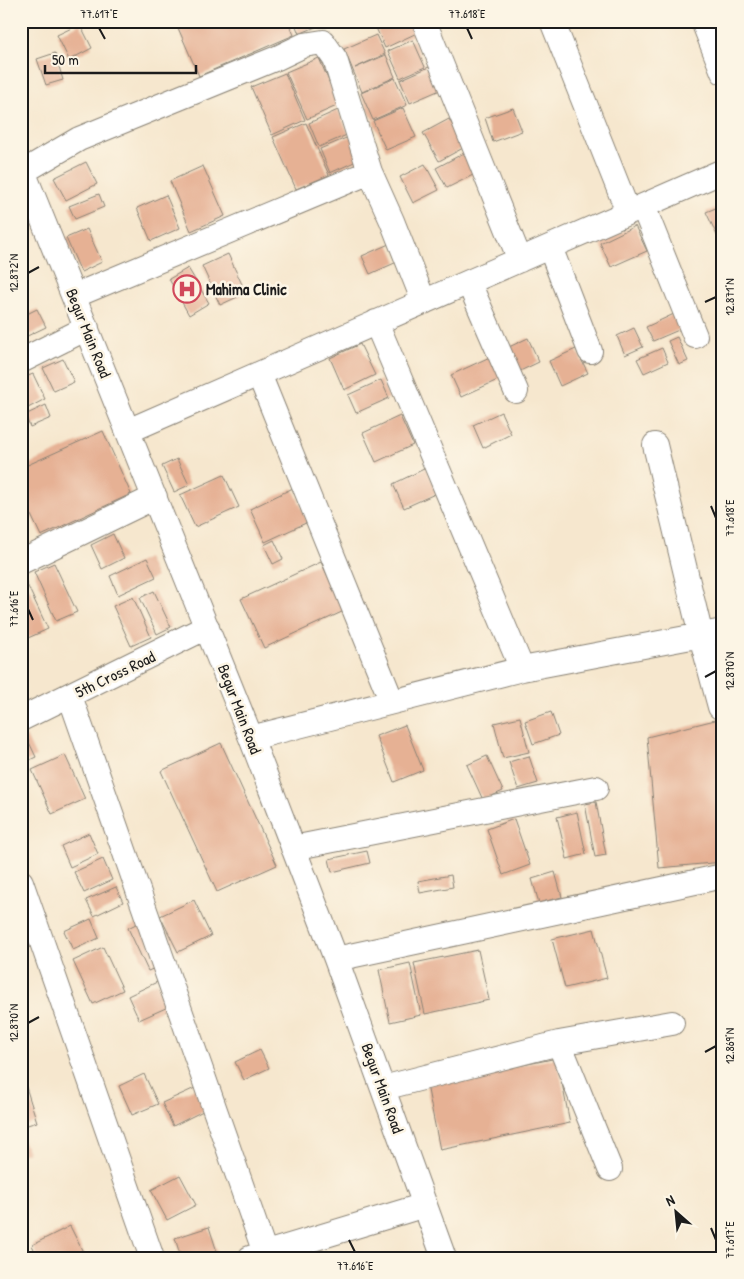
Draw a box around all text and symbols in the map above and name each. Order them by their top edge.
text: 77.617°E [80,5,119,22]
text: 77.618°E [449,5,486,22]
scale bar [45,42,196,74]
text: 50 m [52,49,79,70]
text: 12.872°N [5,254,22,292]
hospital icon: Mahima Clinic [172,274,202,304]
place label: Mahima Clinic [206,278,287,300]
text: 12.871°N [721,278,738,316]
street label: Begur Main Road [61,285,117,381]
text: 77.618°E [721,499,738,536]
text: 77.616°E [5,590,22,627]
street label: 5th Cross Road [71,645,159,703]
text: 12.870°N [721,652,738,690]
street label: Begur Main Road [213,661,267,757]
text: 12.870°N [5,1004,22,1042]
text: 12.869°N [721,1028,738,1064]
street label: Begur Main Road [357,1040,409,1136]
north arrow [652,1186,702,1236]
text: N [662,1190,678,1210]
text: 77.617°E [721,1220,738,1259]
text: 77.616°E [337,1257,374,1274]

